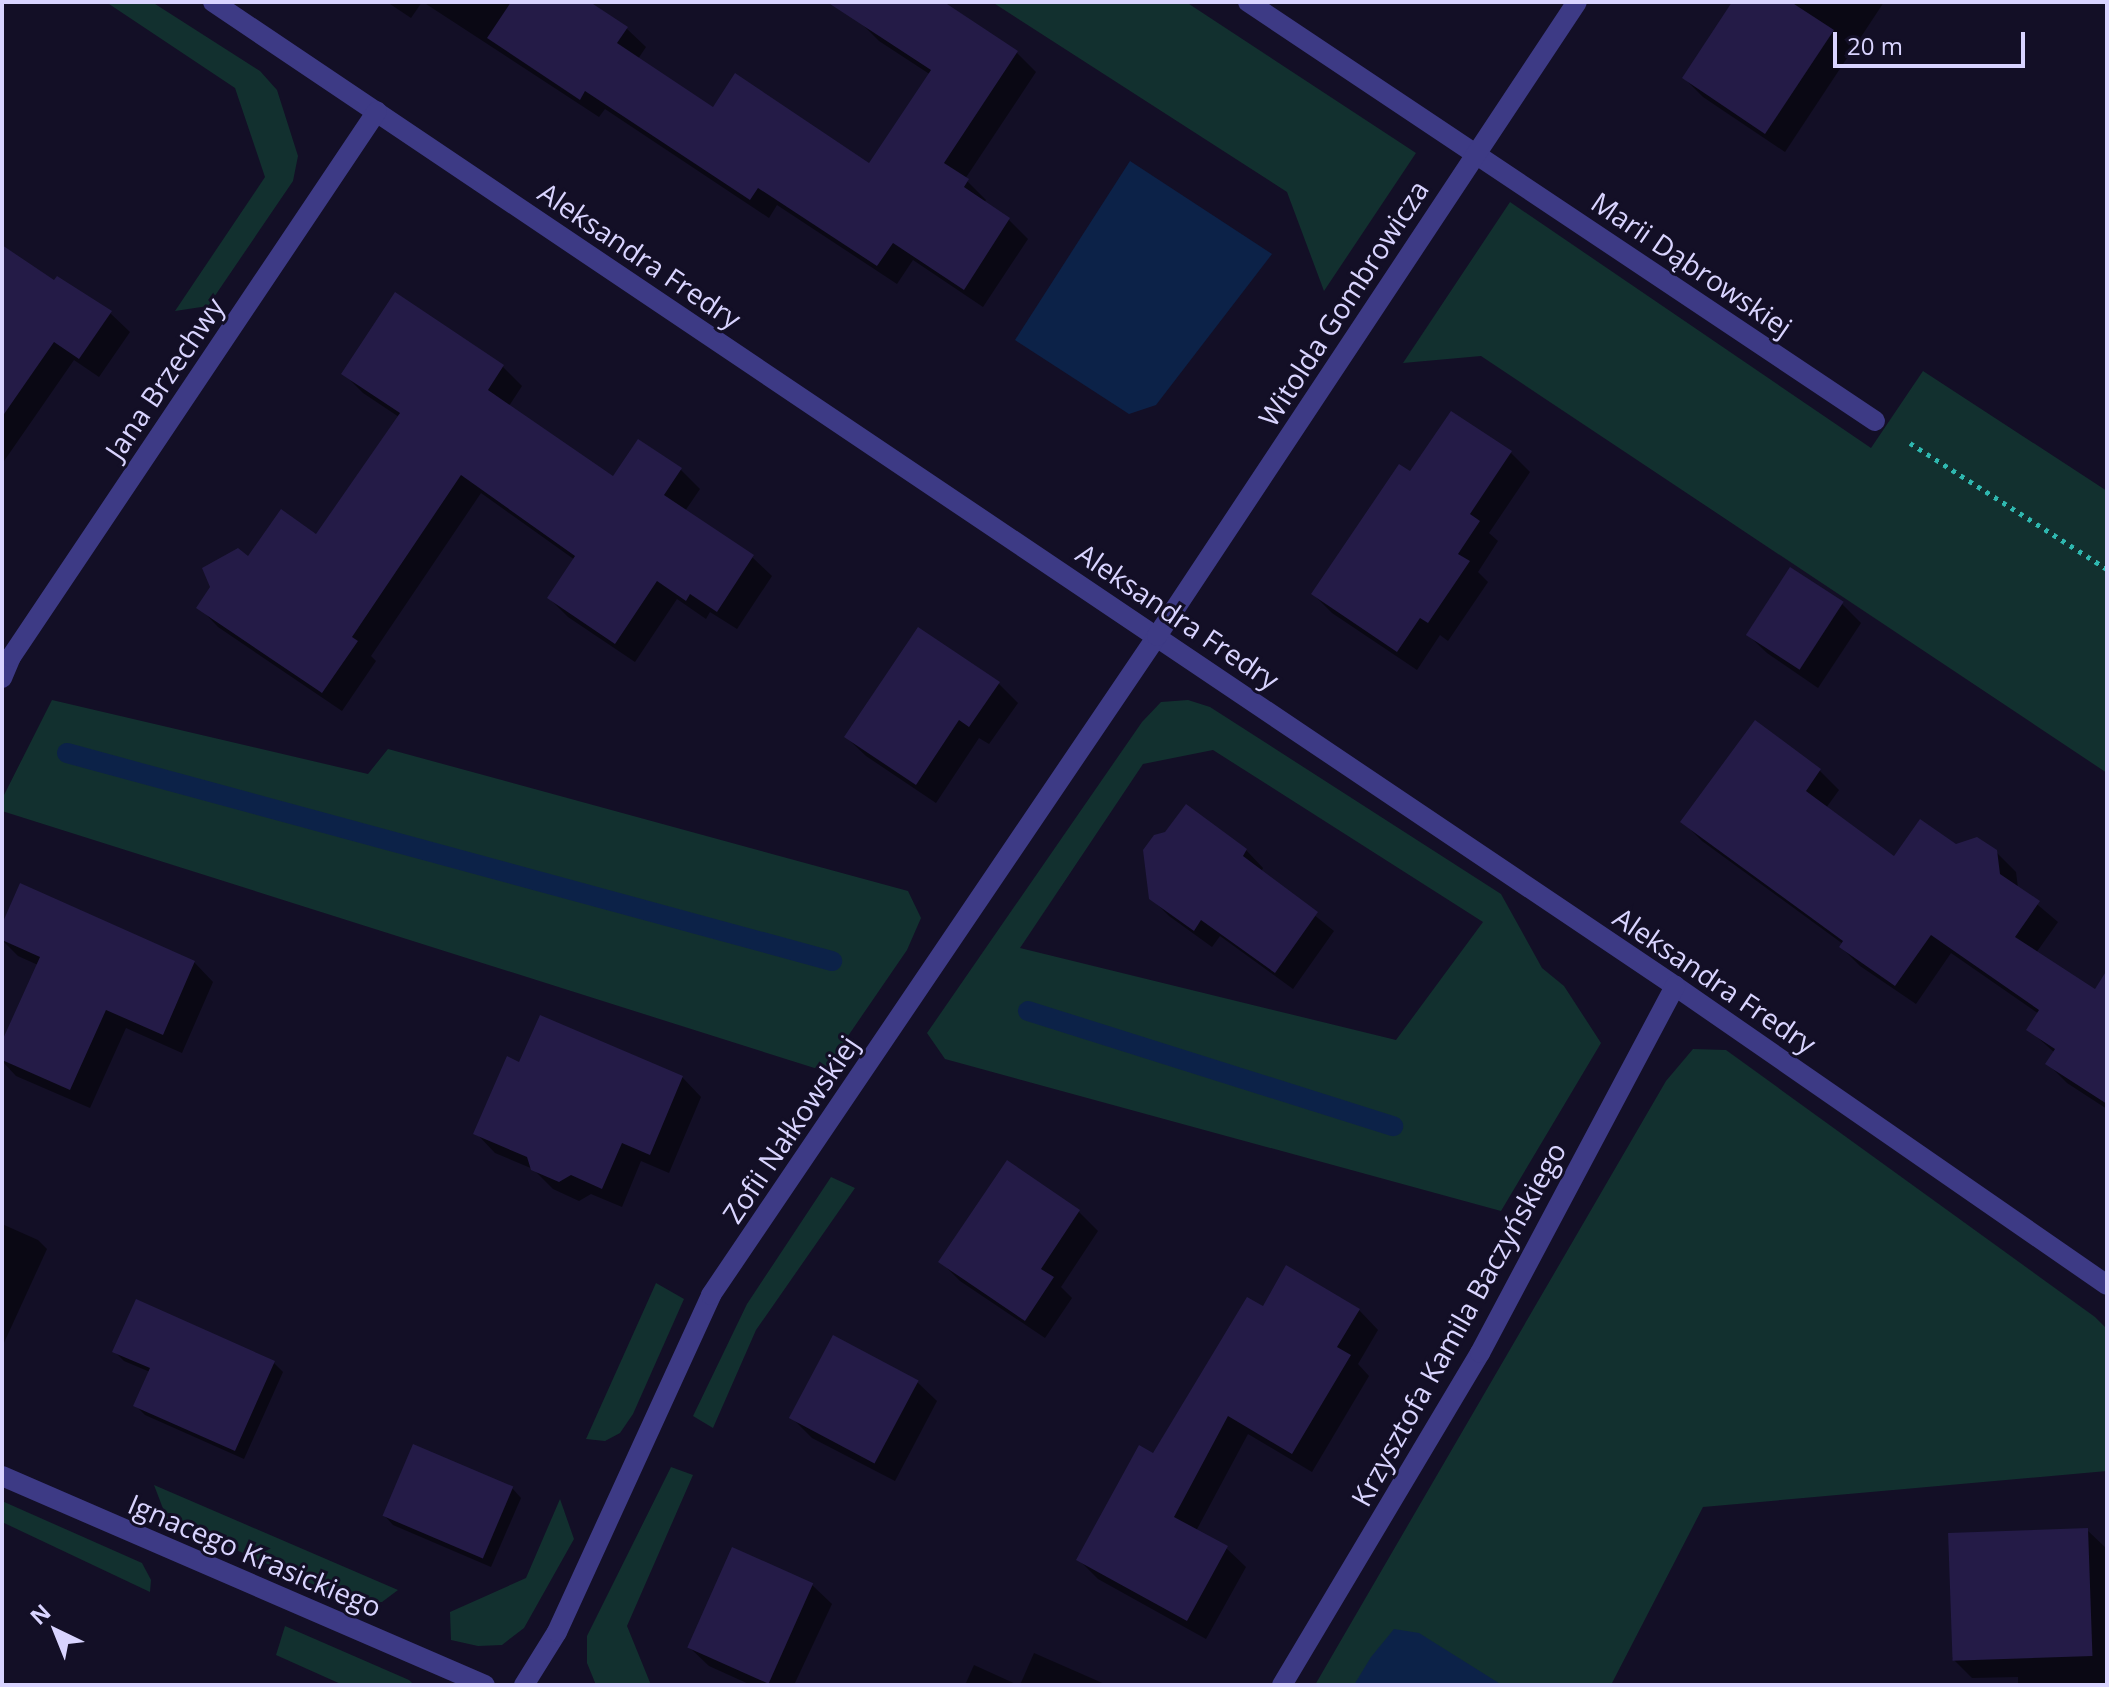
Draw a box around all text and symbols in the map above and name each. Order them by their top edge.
scale bar [1837,16,2029,66]
text: 20 m [1847,29,1903,62]
street label: Witolda Gombrowicza [1251,174,1435,432]
street label: Aleksandra Fredry [532,175,748,335]
street label: Marii Dąbrowskiej [1585,185,1799,343]
street label: Jana Brzechwy [98,291,230,465]
street label: Aleksandra Fredry [1070,536,1286,696]
street label: Aleksandra Fredry [1607,900,1823,1060]
street label: Zofii Nałkowskiej [715,1029,865,1229]
street label: Krzysztofa Kamila Baczyńskiego [1344,1136,1572,1512]
street label: Ignacego Krasickiego [123,1486,387,1624]
north arrow [16,1591,96,1671]
text: N [23,1596,56,1631]

